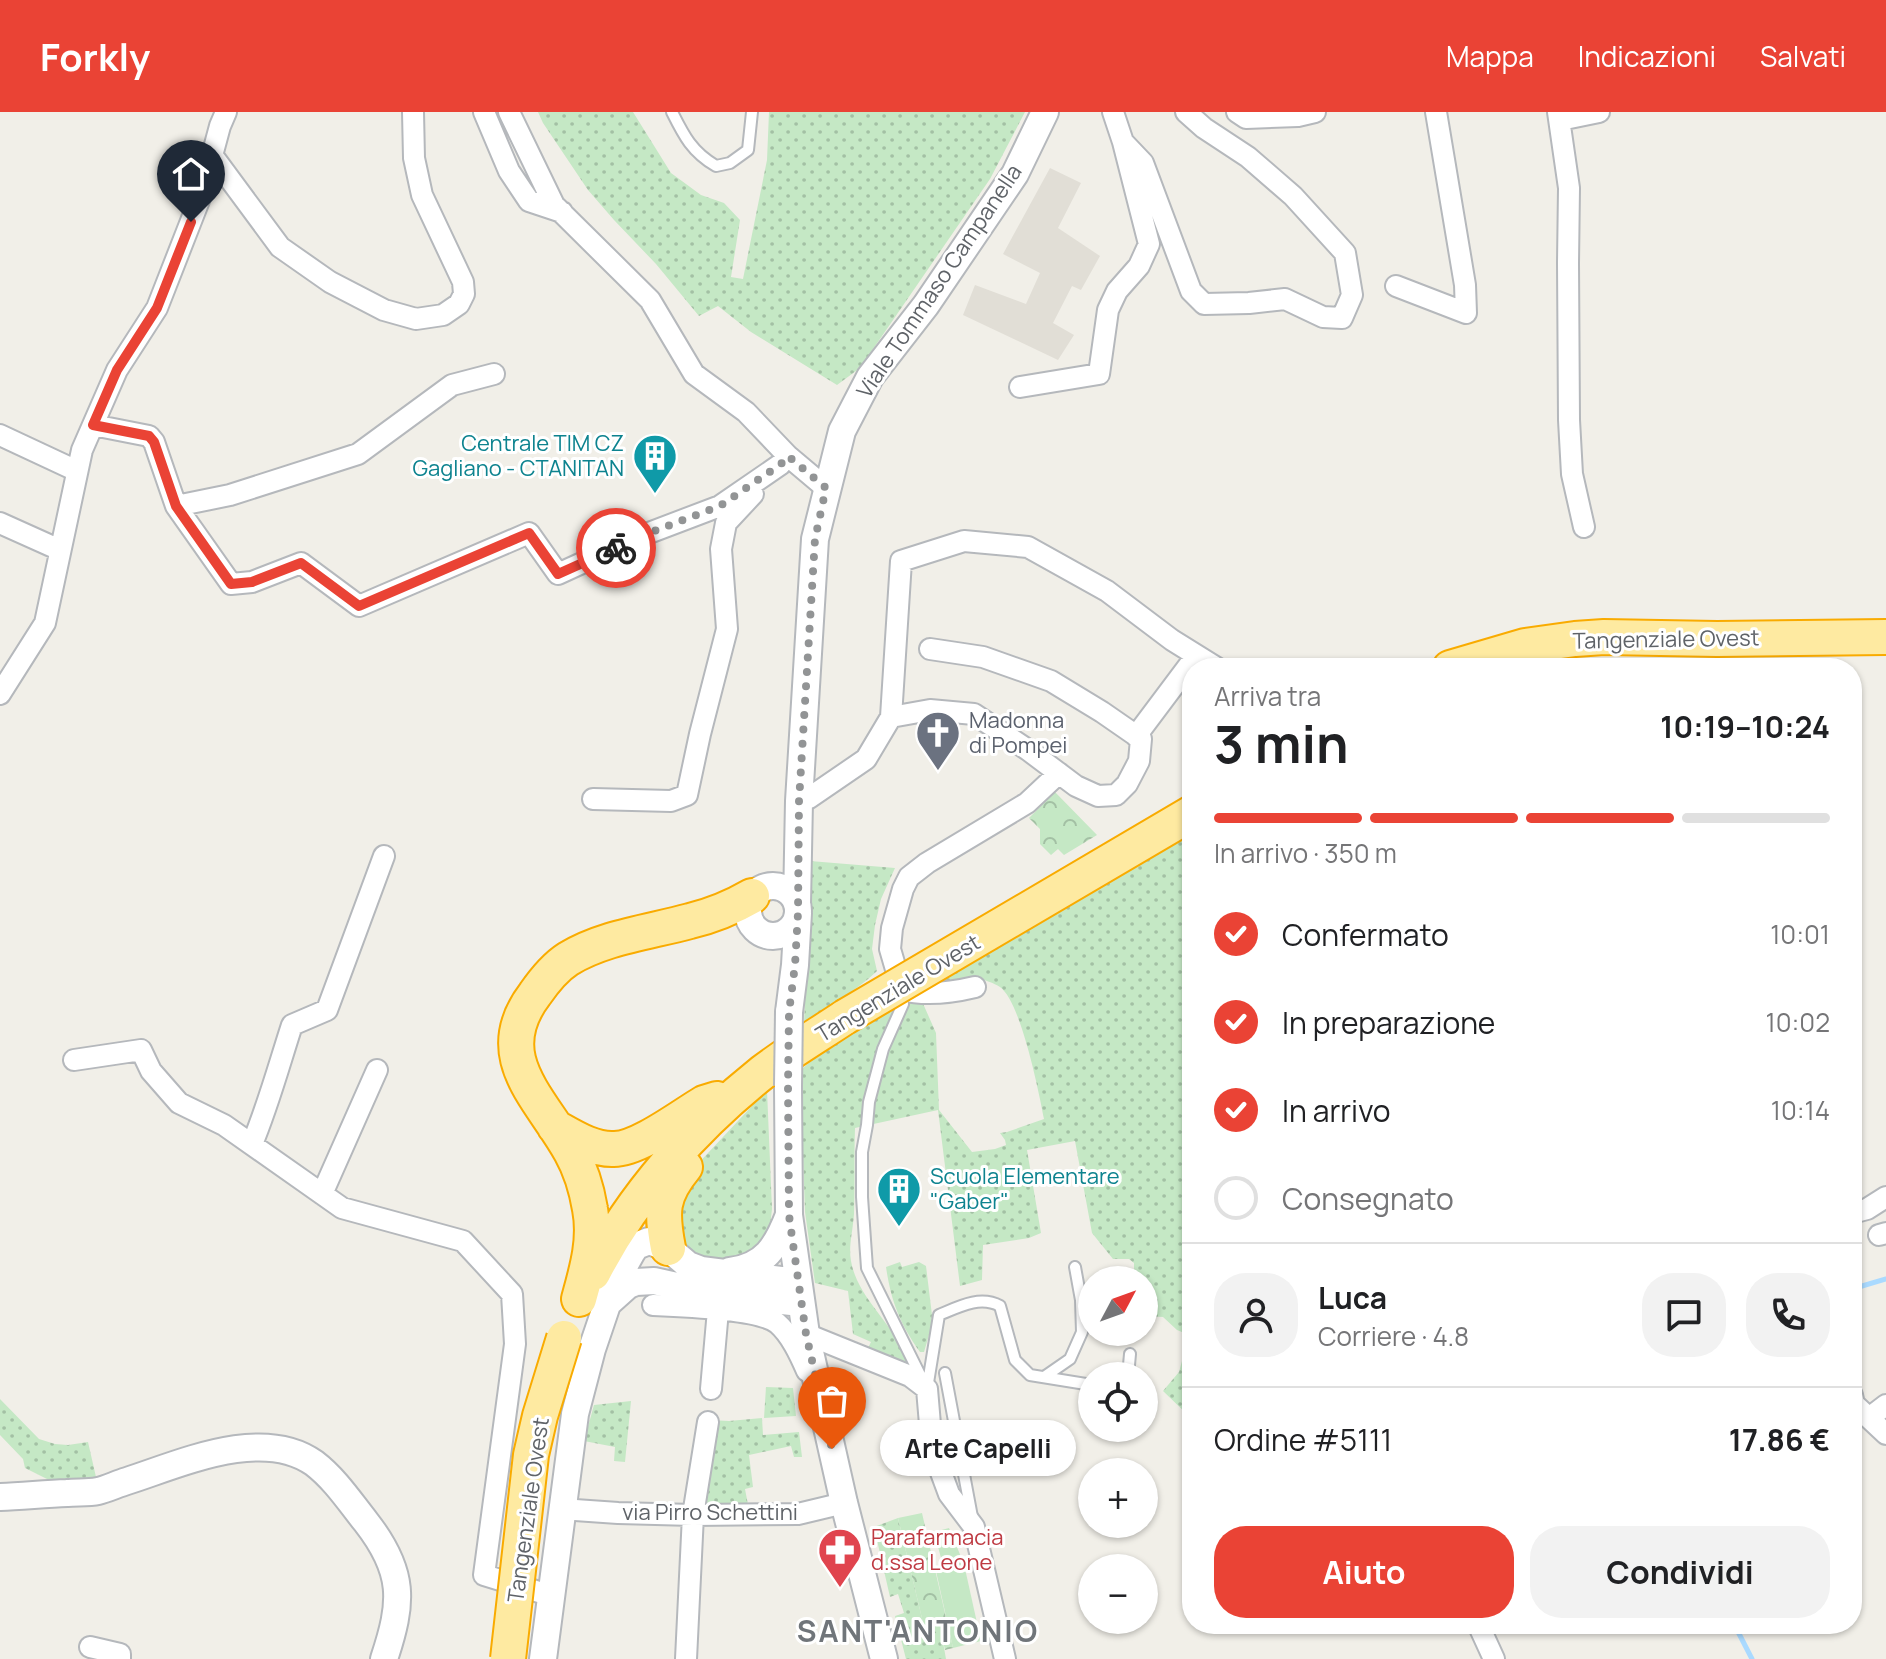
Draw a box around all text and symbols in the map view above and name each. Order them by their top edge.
text: Forkly [40,30,150,82]
text: Mappa [1446,37,1534,75]
text: Indicazioni [1578,37,1716,75]
text: Salvati [1760,37,1846,75]
pin [157,140,225,222]
icon: home [169,152,213,196]
street label: Viale Tommaso Campanella [849,158,1029,404]
place label: Centrale TIM CZ Gagliano - CTANITAN [412,428,624,483]
building icon: Centrale TIM CZ Gagliano - CTANITAN [631,432,679,495]
courier [576,508,656,588]
icon: bike [594,526,638,570]
street label: Tangenziale Ovest [1572,622,1760,656]
text: Arriva tra [1214,678,1321,714]
place label: Madonna di Pompei [969,705,1067,760]
text: 10:19–10:24 [1660,706,1830,747]
text: 3 min [1214,708,1349,779]
church icon: Madonna di Pompei [914,709,962,772]
text: In arrivo · 350 m [1214,835,1397,871]
icon: check [1214,912,1258,956]
text: Confermato [1282,914,1449,955]
text: 10:01 [1770,916,1830,952]
street label: Tangenziale Ovest [810,927,986,1049]
icon: check [1214,1000,1258,1044]
text: In preparazione [1282,1002,1495,1043]
text: 10:02 [1766,1004,1830,1040]
icon: check [1214,1088,1258,1132]
text: In arrivo [1282,1090,1391,1131]
text: 10:14 [1771,1092,1830,1128]
place label: Scuola Elementare "Gaber" [930,1161,1120,1216]
building icon: Scuola Elementare "Gaber" [875,1165,923,1228]
text: Consegnato [1282,1178,1454,1219]
north arrow [1078,1266,1158,1346]
map controls [1078,1266,1158,1634]
button: person [1214,1273,1298,1357]
button: chat [1642,1273,1726,1357]
button: phone [1746,1273,1830,1357]
text: Luca [1318,1277,1387,1318]
text: Corriere · 4.8 [1318,1318,1469,1354]
button: locate [1078,1362,1158,1442]
pin [798,1367,866,1449]
icon: bag [810,1379,854,1423]
street label: Tangenziale Ovest [500,1415,556,1605]
text: Ordine #5111 [1214,1419,1392,1460]
text: 17.86 € [1729,1419,1830,1460]
callout: Arte Capelli [880,1421,1076,1477]
text: Arte Capelli [905,1430,1051,1466]
button: + [1078,1458,1158,1538]
street label: via Pirro Schettini [622,1497,798,1527]
place label: Parafarmacia d.ssa Leone [871,1522,1003,1577]
pharmacy icon: Parafarmacia d.ssa Leone [816,1526,864,1589]
button: Aiuto [1214,1526,1514,1618]
button: Condividi [1530,1526,1830,1618]
button: − [1078,1554,1158,1634]
district label: SANT'ANTONIO [797,1610,1039,1651]

